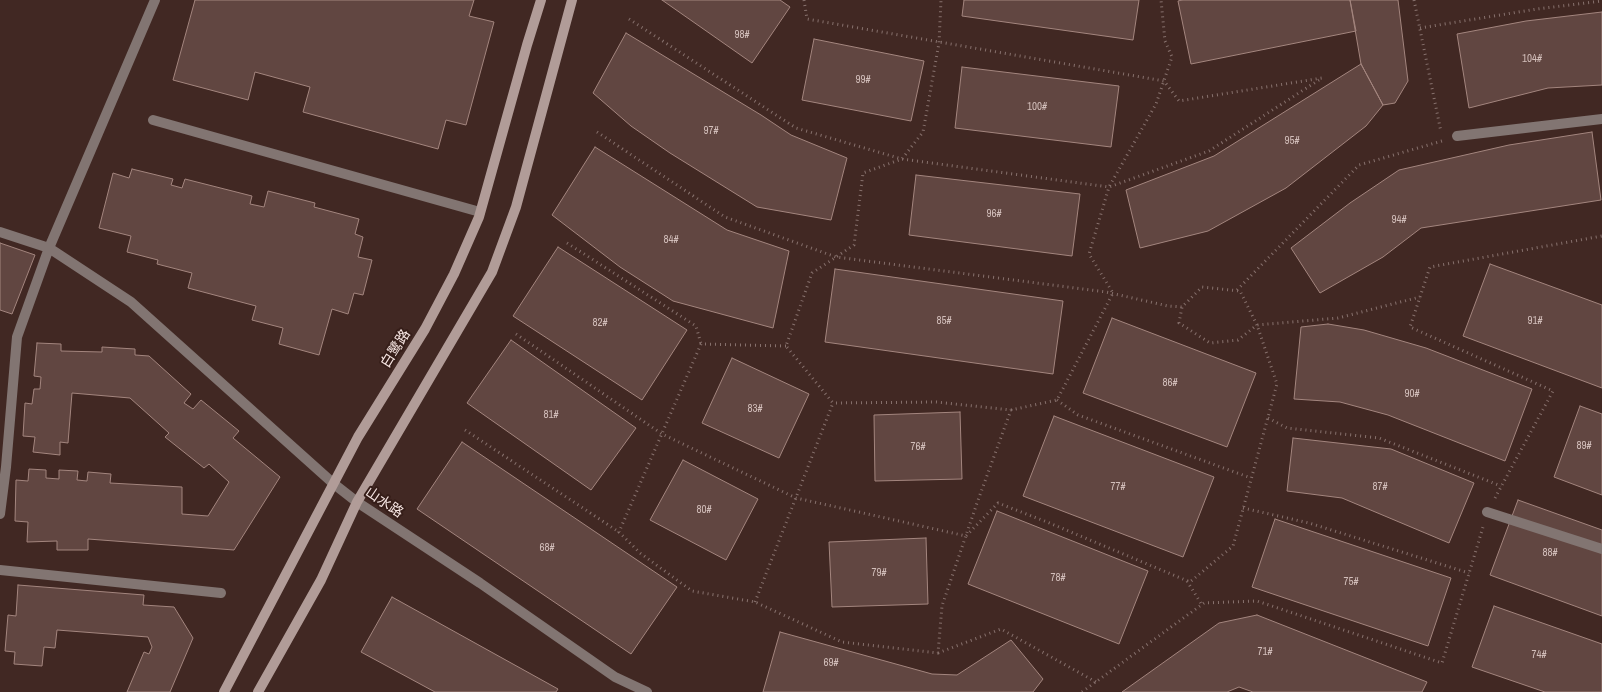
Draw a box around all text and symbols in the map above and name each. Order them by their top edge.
house number: 98# [734,28,750,42]
house number: 104# [1522,52,1542,66]
house number: 99# [855,73,871,87]
house number: 100# [1027,100,1047,114]
house number: 97# [703,124,719,138]
house number: 95# [1284,134,1300,148]
house number: 96# [986,207,1002,221]
house number: 94# [1391,213,1407,227]
house number: 84# [663,233,679,247]
house number: 85# [936,314,952,328]
house number: 91# [1527,314,1543,328]
house number: 82# [592,316,608,330]
street label: 白鹭路 [378,327,414,371]
house number: 86# [1162,376,1178,390]
house number: 90# [1404,387,1420,401]
house number: 83# [747,402,763,416]
house number: 81# [543,408,559,422]
house number: 89# [1576,439,1592,453]
house number: 76# [910,440,926,454]
house number: 77# [1110,480,1126,494]
house number: 87# [1372,480,1388,494]
street label: 山水路 [362,484,406,522]
house number: 80# [696,503,712,517]
house number: 68# [539,541,555,555]
house number: 88# [1542,546,1558,560]
house number: 79# [871,566,887,580]
house number: 78# [1050,571,1066,585]
house number: 75# [1343,575,1359,589]
house number: 71# [1257,645,1273,659]
house number: 74# [1531,648,1547,662]
house number: 69# [823,656,839,670]

